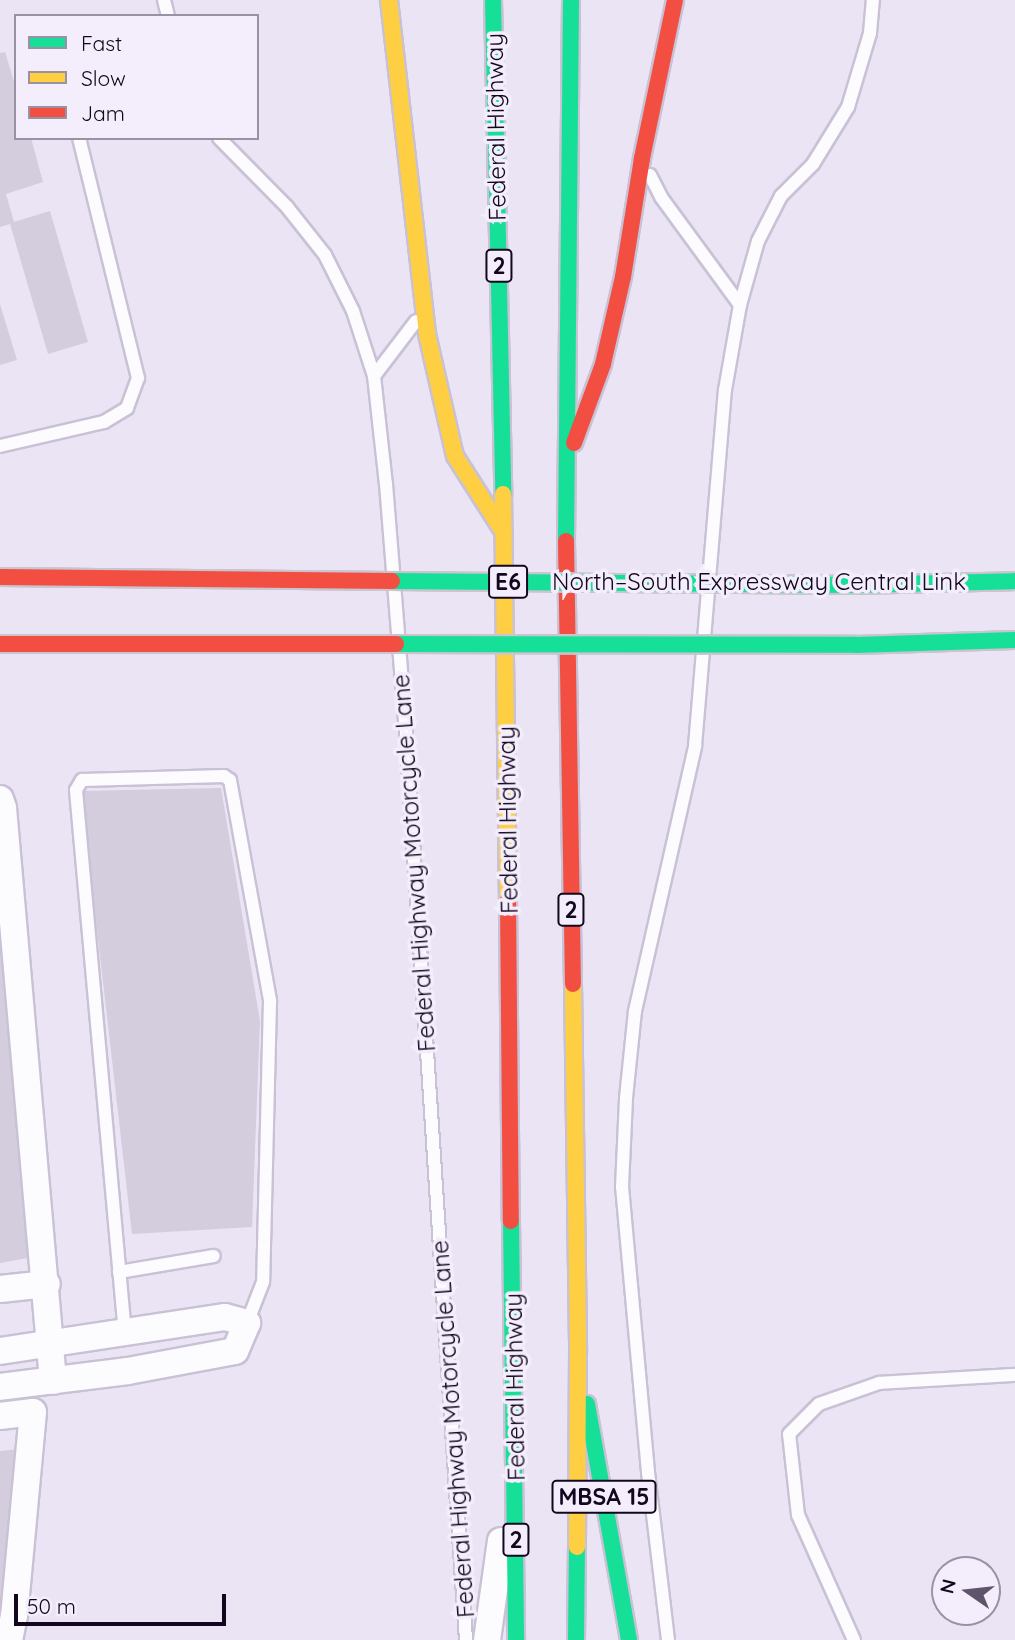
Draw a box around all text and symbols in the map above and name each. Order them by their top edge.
legend [14,14,259,140]
text: Fast [81,30,122,56]
street label: Federal Highway [480,33,512,221]
text: Slow [81,65,126,91]
text: Jam [81,100,125,126]
road number: 2 [485,246,513,286]
road number: E6 [487,562,529,602]
street label: North–South Expressway Central Link [552,568,966,596]
street label: Federal Highway Motorcycle Lane [386,673,442,1053]
street label: Federal Highway [492,726,524,914]
road number: 2 [557,890,585,930]
street label: Federal Highway Motorcycle Lane [425,1239,481,1619]
street label: Federal Highway [499,1293,531,1481]
road number: MBSA 15 [552,1478,656,1516]
road number: 2 [502,1520,530,1560]
north arrow [931,1556,1001,1626]
text: N [934,1577,961,1596]
scale bar [18,1580,229,1624]
text: 50 m [27,1593,76,1619]

